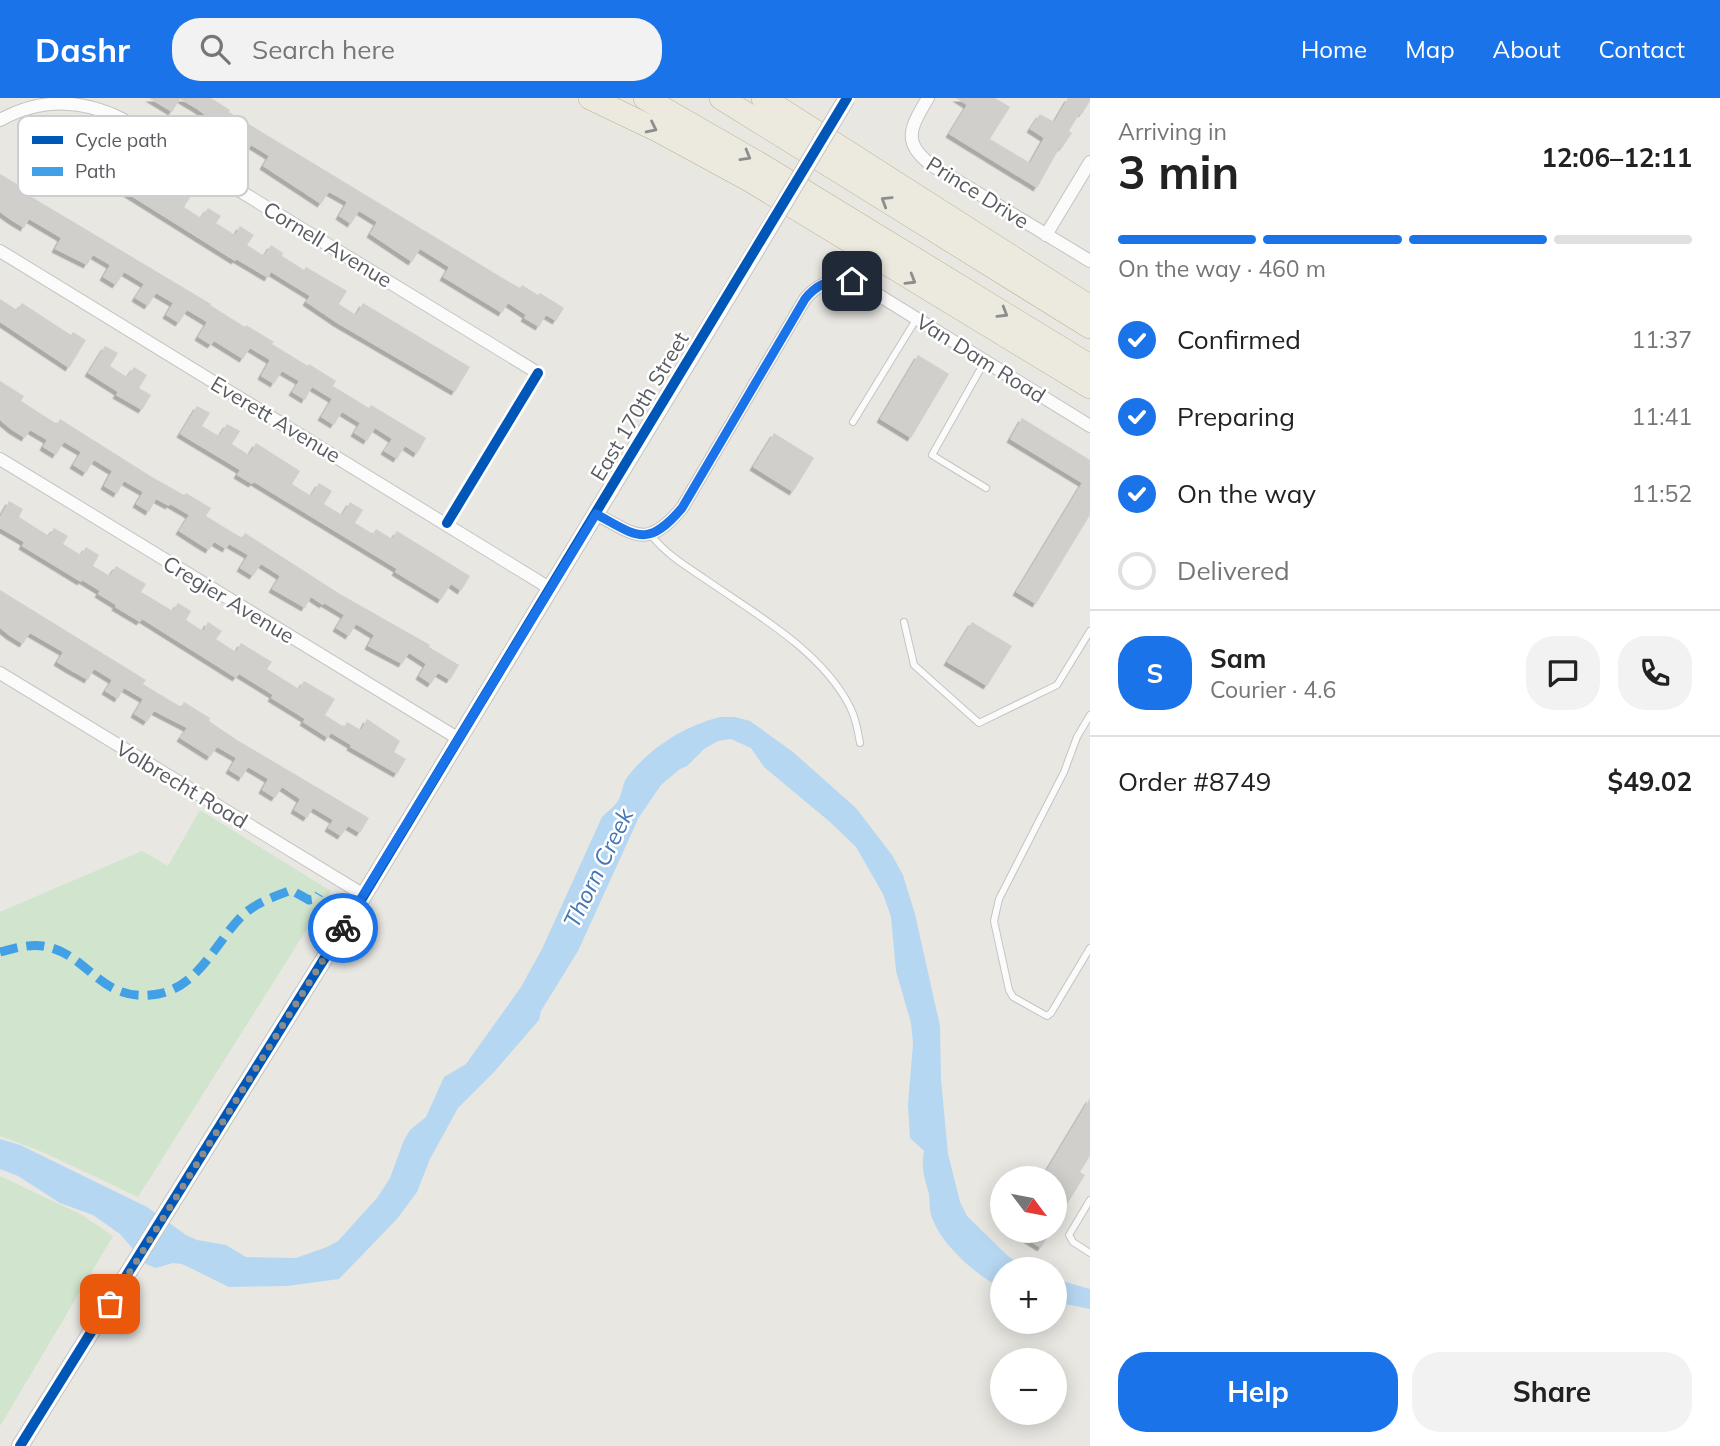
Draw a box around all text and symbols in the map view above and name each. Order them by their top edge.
search box [172,18,662,81]
text: Dashr [35,29,130,70]
icon: search [196,30,234,68]
text: Search here [252,33,395,66]
text: Home [1301,34,1367,64]
text: Map [1405,34,1455,64]
text: About [1493,34,1561,64]
text: Contact [1599,34,1685,64]
legend [18,116,248,196]
text: Arriving in [1118,117,1227,146]
one-way arrow [645,119,657,133]
text: Cycle path [75,128,167,152]
text: 12:06–12:11 [1541,141,1692,174]
text: 3 min [1118,143,1239,201]
one-way arrow [739,148,752,161]
street label: Prince Drive [922,150,1034,234]
text: Path [75,159,116,183]
street label: Cornell Avenue [259,195,397,293]
one-way arrow [881,196,894,209]
pin [822,251,882,311]
text: On the way · 460 m [1118,254,1326,283]
icon: home [833,262,871,300]
one-way arrow [904,272,917,285]
one-way arrow [996,305,1009,318]
street label: Van Dam Road [912,308,1050,408]
icon: check [1118,321,1156,359]
text: Confirmed [1177,323,1301,356]
text: 11:37 [1632,325,1692,354]
street label: East 170th Street [584,327,694,485]
street label: Everett Avenue [206,370,346,468]
icon: check [1118,398,1156,436]
text: Preparing [1177,400,1295,433]
text: 11:41 [1632,402,1692,431]
icon: check [1118,475,1156,513]
text: On the way [1177,477,1316,510]
text: 11:52 [1632,479,1692,508]
street label: Cregier Avenue [159,550,299,648]
text: Delivered [1177,554,1290,587]
button: chat [1526,636,1600,710]
button: phone [1618,636,1692,710]
text: Sam [1210,642,1266,675]
text: S [1147,657,1163,690]
text: Courier · 4.6 [1210,675,1336,704]
street label: Volbrecht Road [111,734,253,834]
text: Order #8749 [1118,765,1271,798]
text: $49.02 [1608,765,1692,798]
water label: Thorn Creek [557,803,640,932]
courier [308,893,378,963]
icon: bike [324,909,362,947]
north arrow [990,1166,1068,1242]
map controls [990,1166,1067,1425]
button: + [990,1257,1067,1334]
pin [80,1274,140,1334]
icon: bag [91,1285,129,1323]
button: − [990,1348,1067,1425]
button: Help [1118,1352,1398,1432]
button: Share [1412,1352,1692,1432]

